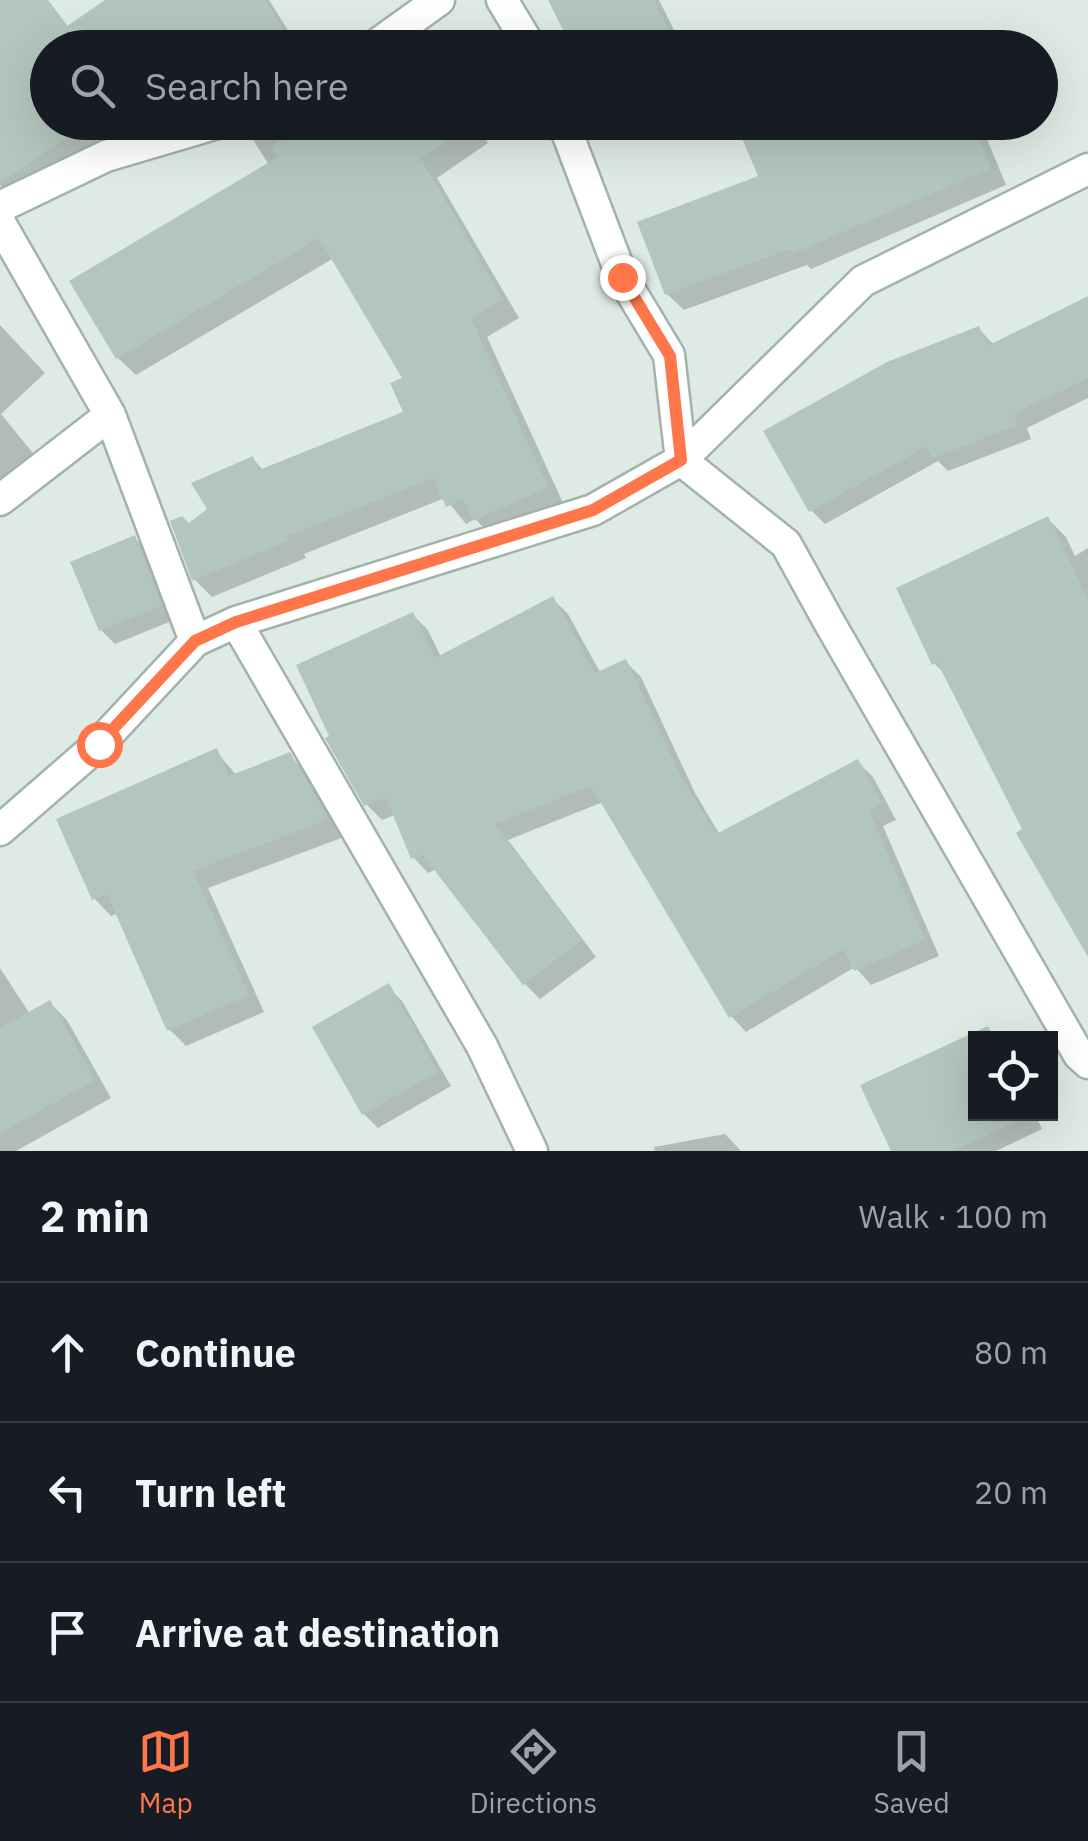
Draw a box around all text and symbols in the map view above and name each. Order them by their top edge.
search box [30,30,1058,140]
icon: search [65,58,120,113]
text: Search here [145,61,349,110]
route end [600,255,646,301]
route start [77,722,123,768]
map controls [968,1031,1058,1121]
button: locate [968,1031,1058,1121]
text: 2 min [40,1189,150,1244]
text: Walk · 100 m [859,1195,1048,1237]
icon: ahead [40,1325,95,1380]
text: Continue [135,1328,296,1377]
text: 80 m [974,1331,1048,1373]
icon: left [40,1465,95,1520]
text: Turn left [135,1468,286,1517]
text: 20 m [974,1471,1048,1513]
icon: arrive [40,1605,95,1660]
text: Arrive at destination [135,1608,500,1657]
tab: Map [138,1724,193,1821]
tab: Directions [470,1724,597,1821]
tab: Saved [874,1724,950,1821]

